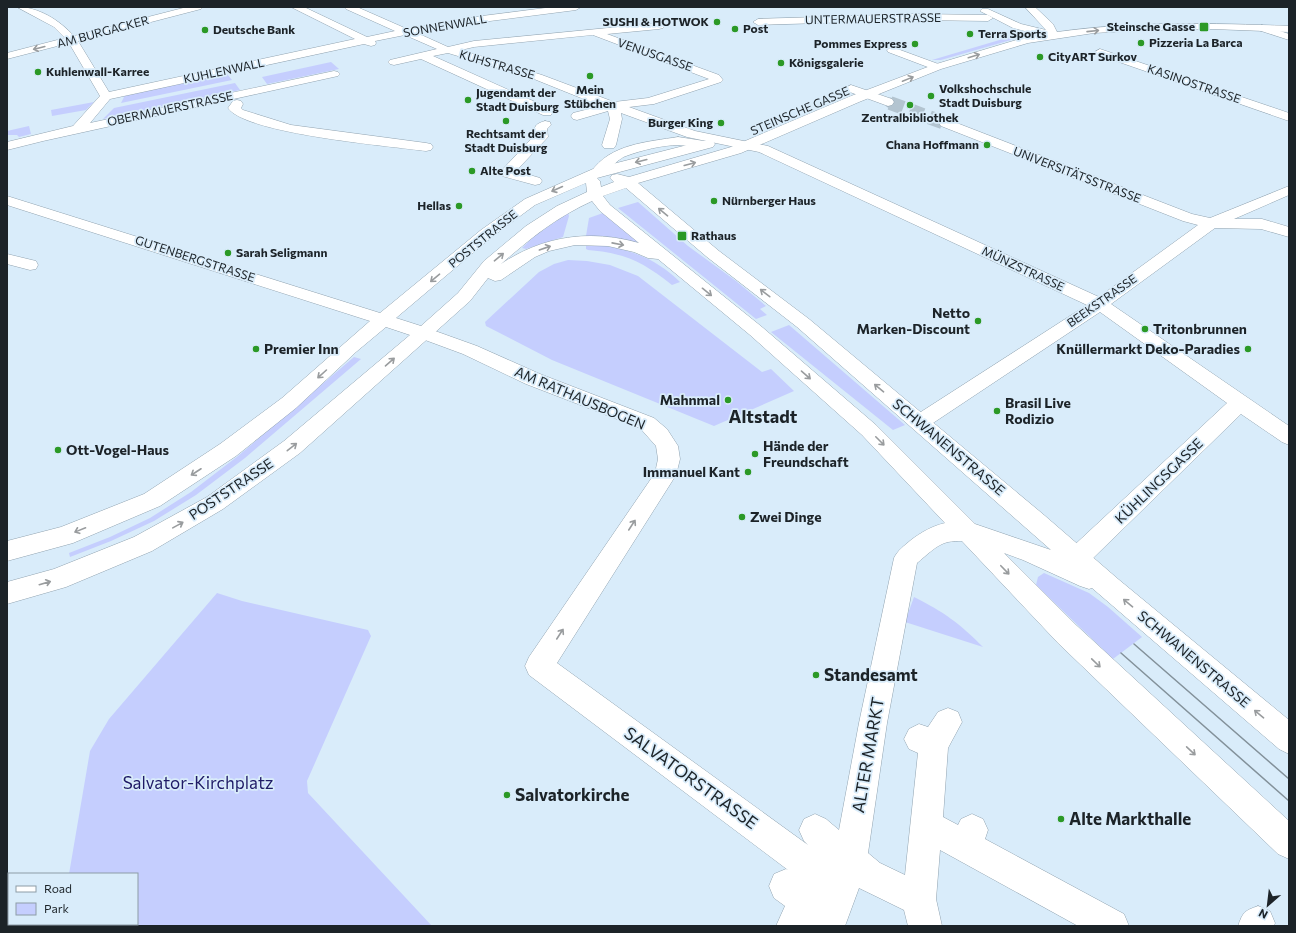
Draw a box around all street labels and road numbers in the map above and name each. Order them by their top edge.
street label: UNTERMAUERSTRASSE [805,10,941,26]
street label: SONNENWALL [402,11,488,39]
street label: AM BURGACKER [55,12,150,50]
street label: VENUSGASSE [616,35,695,73]
street label: KUHSTRASSE [458,47,537,82]
street label: KUHLENWALL [182,55,266,85]
street label: KASINOSTRASSE [1146,61,1243,106]
street label: STEINSCHE GASSE [748,83,851,137]
street label: OBERMAUERSTRASSE [106,88,234,128]
street label: UNIVERSITÄTSSTRASSE [1012,143,1143,205]
street label: POSTSTRASSE [445,206,519,270]
street label: GUTENBERGSTRASSE [134,232,257,284]
street label: MÜNZSTRASSE [980,243,1067,293]
street label: BEEKSTRASSE [1064,271,1139,329]
street label: AM RATHAUSBOGEN [512,362,648,433]
street label: SCHWANENSTRASSE [890,395,1009,499]
street label: KÜHLINGSGASSE [1111,434,1206,527]
street label: POSTSTRASSE [185,454,276,523]
street label: SCHWANENSTRASSE [1135,607,1254,711]
street label: ALTER MARKT [847,695,888,814]
street label: SALVATORSTRASSE [620,722,762,833]

